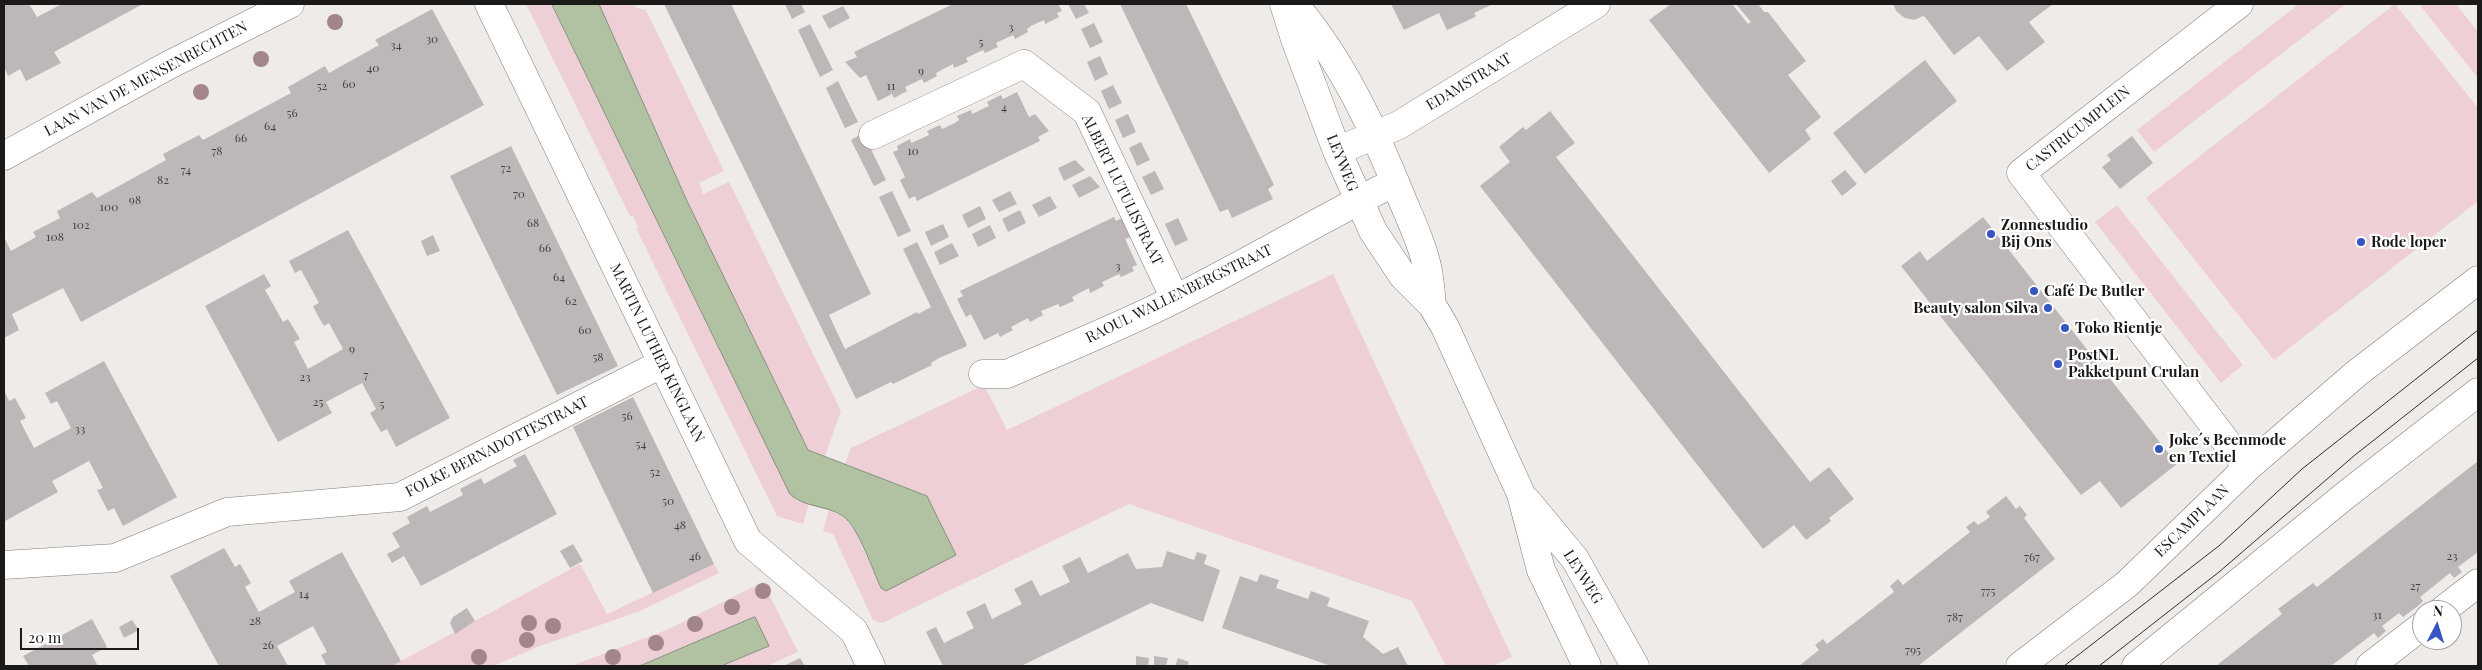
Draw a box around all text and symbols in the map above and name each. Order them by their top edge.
street label: LAAN VAN DE MENSENRECHTEN [41,18,251,140]
house number: 3 [1008,20,1014,34]
house number: 30 [426,32,438,46]
house number: 5 [979,35,983,49]
house number: 34 [390,38,402,52]
street label: EDAMSTRAAT [1423,49,1515,115]
house number: 40 [366,61,380,75]
house number: 9 [918,64,924,78]
house number: 60 [342,77,356,91]
house number: 52 [317,79,327,93]
house number: 11 [887,79,895,93]
street label: CASTRICUMPLEIN [2022,83,2134,175]
house number: 4 [1001,100,1007,114]
house number: 56 [286,106,298,120]
street label: ALBERT LUTULISTRAAT [1078,111,1166,269]
house number: 64 [264,119,276,133]
house number: 66 [235,131,247,145]
street label: LEYWEG [1322,132,1362,194]
house number: 78 [211,144,223,158]
house number: 10 [907,144,919,158]
house number: 72 [501,161,511,175]
house number: 74 [181,163,191,177]
house number: 82 [157,173,169,187]
house number: 70 [513,187,525,201]
house number: 98 [129,193,141,207]
house number: 100 [100,200,118,214]
house number: 68 [527,216,539,230]
place label: Zonnestudio Bij Ons [2001,216,2088,251]
house number: 102 [72,218,90,232]
marker: Zonnestudio Bij Ons [1985,228,1997,240]
house number: 108 [46,230,64,244]
place label: Rode loper [2371,233,2446,251]
marker: Rode loper [2355,236,2367,248]
house number: 66 [539,241,551,255]
street label: RAOUL WALLENBERGSTRAAT [1083,241,1275,347]
house number: 3 [1115,259,1121,273]
street label: MARTIN LUTHER KINGLAAN [606,261,708,445]
house number: 64 [553,270,565,284]
place label: Café De Butler [2044,282,2145,300]
marker: Café De Butler [2028,285,2040,297]
house number: 62 [565,294,577,308]
place label: Beauty salon Silva [1913,299,2038,317]
marker: Beauty salon Silva [2042,302,2054,314]
place label: Toko Rientje [2075,319,2162,337]
marker: Toko Rientje [2059,322,2071,334]
house number: 60 [578,323,592,337]
house number: 9 [349,342,355,356]
place label: PostNL Pakketpunt Crulan [2068,346,2199,381]
house number: 58 [592,350,604,364]
marker: PostNL Pakketpunt Crulan [2052,358,2064,370]
house number: 7 [364,368,368,382]
house number: 23 [299,370,311,384]
street label: FOLKE BERNADOTTESTRAAT [402,393,592,501]
house number: 25 [313,395,323,409]
house number: 5 [380,397,384,411]
house number: 56 [621,409,633,423]
house number: 33 [75,422,85,436]
place label: Joke´s Beenmode en Textiel [2169,431,2286,466]
house number: 54 [636,437,646,451]
marker: Joke´s Beenmode en Textiel [2153,443,2165,455]
house number: 52 [650,465,660,479]
street label: ESCAMPLAAN [2151,481,2233,561]
house number: 50 [662,494,674,508]
house number: 48 [674,518,686,532]
street label: LEYWEG [1559,547,1607,607]
house number: 46 [689,549,701,563]
house number: 23 [2446,549,2458,563]
house number: 767 [2024,550,2040,564]
house number: 27 [2410,579,2420,593]
house number: 775 [1981,584,1995,598]
house number: 14 [299,587,309,601]
north arrow [2412,600,2462,650]
text: N [2432,601,2444,620]
house number: 31 [2372,608,2382,622]
house number: 787 [1947,610,1963,624]
house number: 28 [249,614,261,628]
scale bar [22,618,141,650]
text: 20 m [28,627,61,647]
house number: 26 [262,638,274,652]
house number: 795 [1905,643,1921,657]

